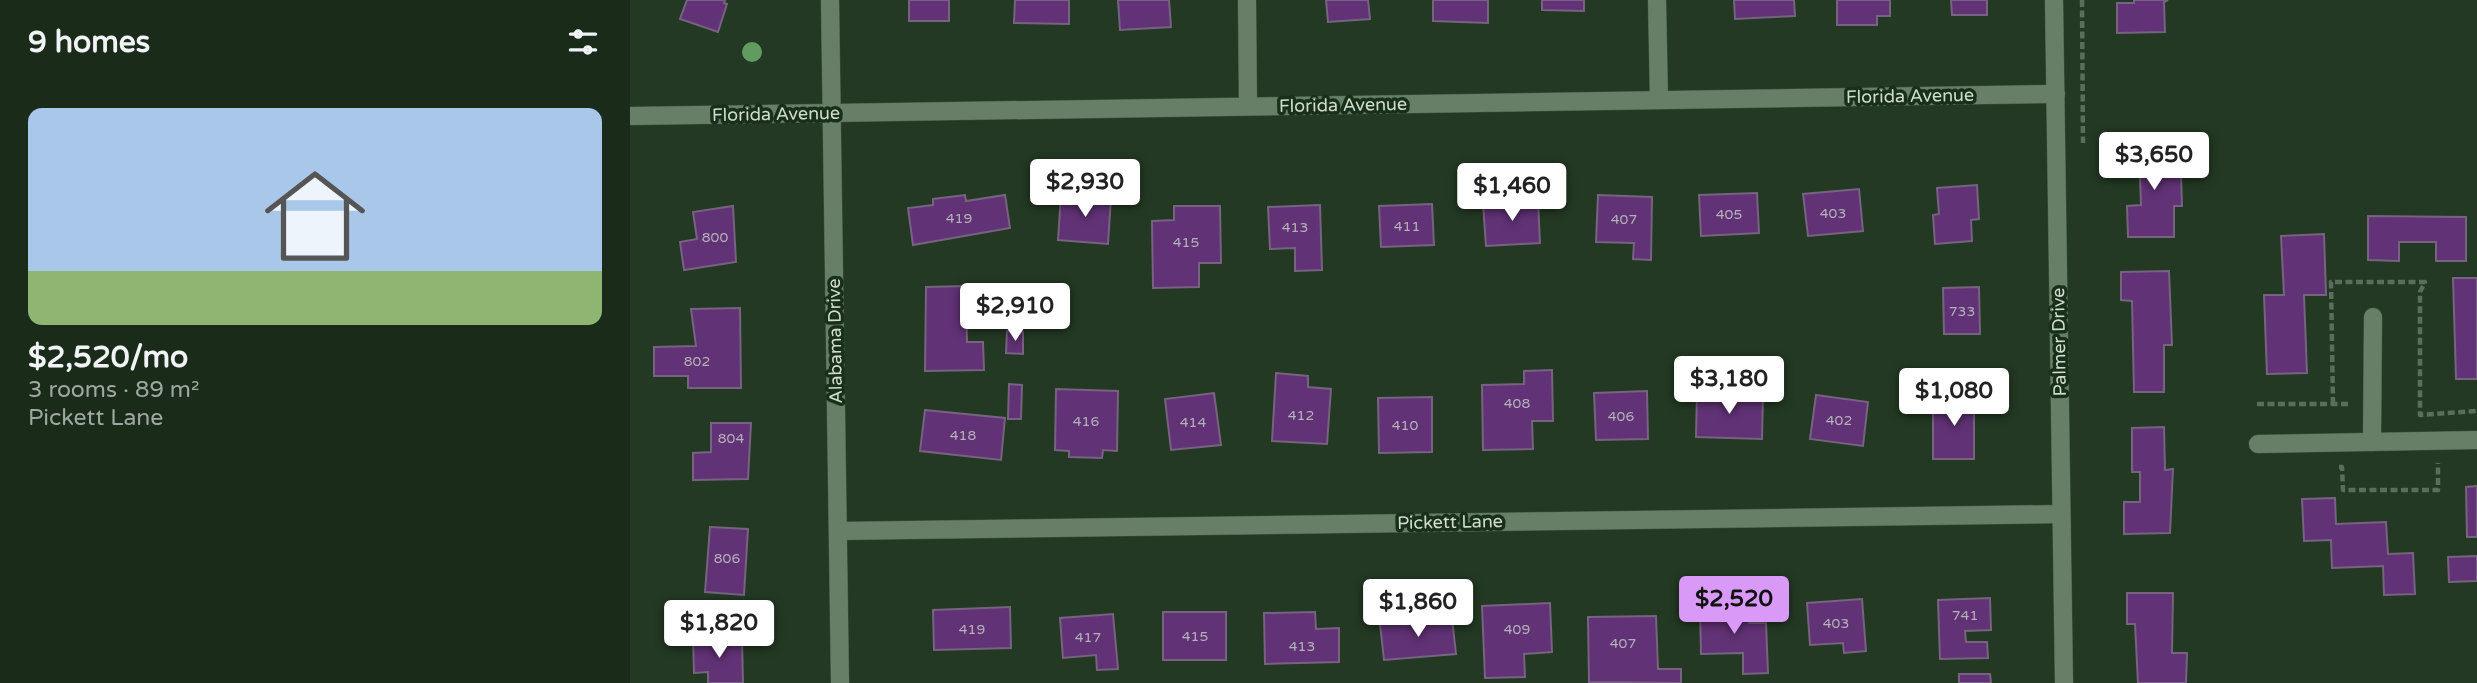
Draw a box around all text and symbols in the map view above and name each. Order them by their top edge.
icon: filters [564,23,602,61]
text: 9 homes [28,24,150,61]
street label: Florida Avenue [1846,84,1974,108]
street label: Florida Avenue [1279,93,1407,117]
street label: Florida Avenue [712,102,840,126]
pin: $3,650 [2097,132,2211,192]
text: $3,650 [2115,141,2193,169]
icon: home [252,153,378,279]
pin: $2,930 [1028,160,1142,219]
pin: $1,460 [1455,164,1569,223]
text: $2,930 [1046,168,1124,196]
text: $1,460 [1473,172,1551,200]
house number: 403 [1820,205,1846,222]
house number: 405 [1716,206,1742,223]
house number: 419 [946,210,972,227]
house number: 407 [1611,211,1637,228]
house number: 411 [1394,218,1420,235]
house number: 413 [1282,219,1308,236]
house number: 800 [702,229,728,246]
house number: 415 [1173,234,1199,251]
street label: Alabama Drive [823,278,847,404]
pin: $2,910 [958,284,1072,343]
street label: Palmer Drive [2047,287,2071,397]
text: $2,910 [976,292,1054,320]
house number: 733 [1949,303,1975,320]
text: $2,520/mo [28,339,188,376]
house number: 802 [684,353,710,370]
pin: $3,180 [1672,356,1786,416]
text: $3,180 [1690,365,1768,393]
pin: $1,080 [1897,368,2011,428]
text: 3 rooms · 89 m² [28,376,199,404]
text: $1,080 [1915,377,1993,405]
house number: 408 [1504,395,1530,412]
text: Pickett Lane [28,404,163,432]
house number: 412 [1288,407,1314,424]
house number: 406 [1608,408,1634,425]
house number: 402 [1826,412,1852,429]
house number: 416 [1073,413,1099,430]
house number: 414 [1180,414,1206,431]
house number: 410 [1392,417,1418,434]
house number: 418 [950,427,976,444]
house number: 804 [718,430,744,447]
street label: Pickett Lane [1397,510,1503,534]
house number: 806 [714,550,740,567]
pin: $2,520 [1677,576,1791,636]
pin: $1,860 [1361,580,1475,639]
text: $2,520 [1695,585,1773,613]
text: $1,860 [1379,588,1457,616]
pin: $1,820 [662,600,776,660]
house number: 741 [1952,607,1978,624]
text: $1,820 [680,609,758,637]
house number: 403 [1823,615,1849,632]
house number: 419 [959,621,985,638]
house number: 409 [1504,621,1530,638]
house number: 415 [1182,628,1208,645]
house number: 417 [1075,629,1101,646]
house number: 407 [1610,635,1636,652]
house number: 413 [1289,638,1315,655]

